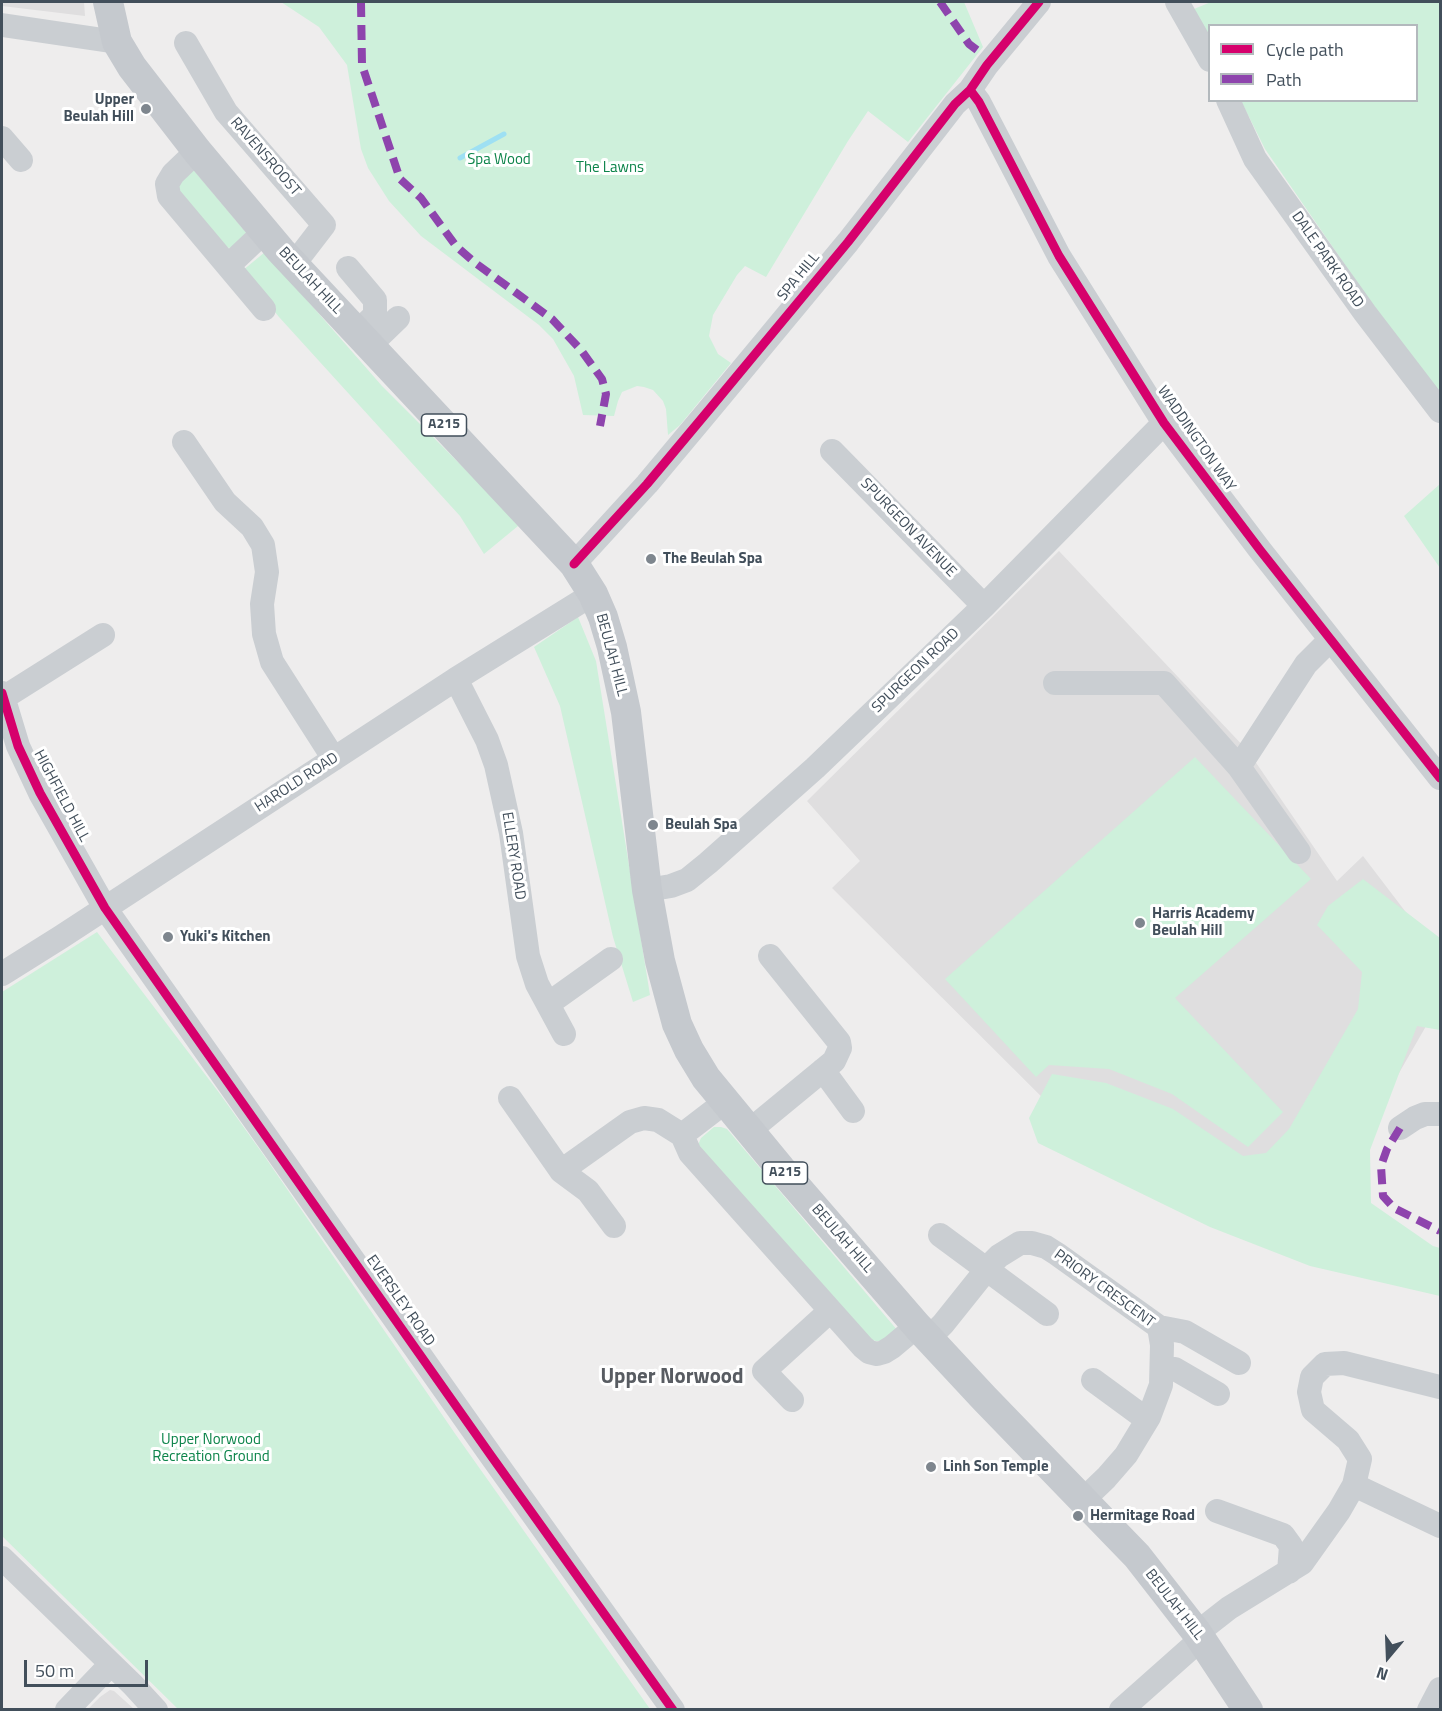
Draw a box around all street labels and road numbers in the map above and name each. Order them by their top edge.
street label: RAVENSROOST [226,114,304,200]
street label: DALE PARK ROAD [1287,208,1367,312]
street label: BEULAH HILL [274,244,346,318]
street label: SPA HILL [774,249,824,305]
street label: WADDINGTON WAY [1153,383,1239,495]
road number: A215 [422,414,466,436]
street label: SPURGEON AVENUE [856,475,960,581]
street label: BEULAH HILL [591,612,631,698]
street label: SPURGEON ROAD [869,625,963,717]
street label: HIGHFIELD HILL [29,747,93,845]
street label: HAROLD ROAD [252,749,342,817]
street label: ELLERY ROAD [497,811,529,901]
road number: A215 [762,1162,808,1184]
street label: BEULAH HILL [807,1201,877,1277]
street label: PRIORY CRESCENT [1050,1246,1158,1332]
street label: EVERSLEY ROAD [362,1252,438,1350]
street label: BEULAH HILL [1141,1566,1207,1644]

